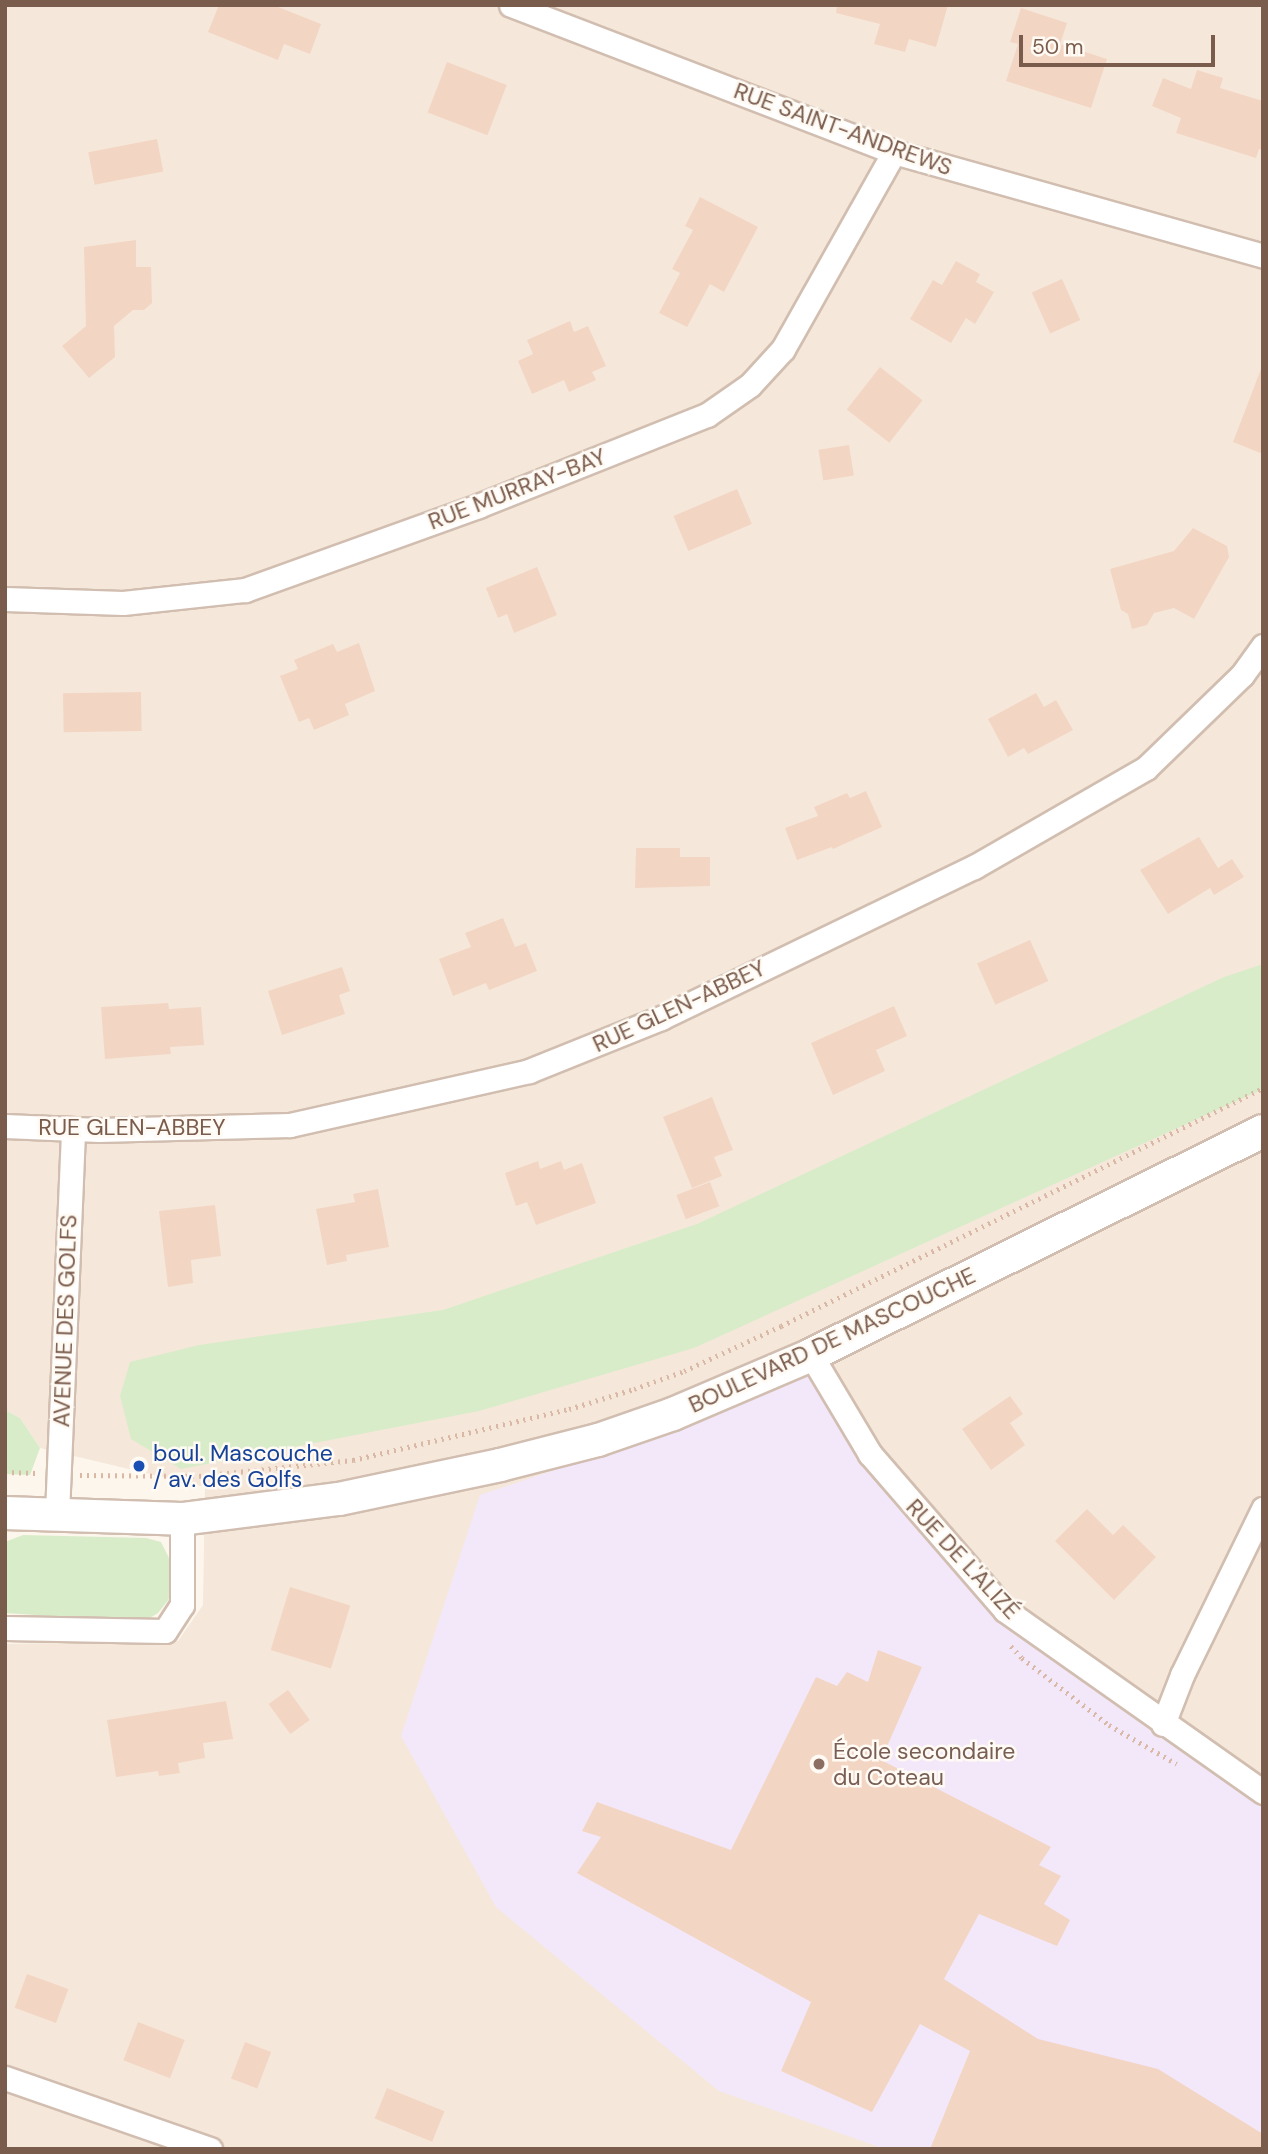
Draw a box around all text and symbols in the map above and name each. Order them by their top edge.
scale bar [1023,21,1219,65]
text: 50 m [1032,33,1083,61]
street label: RUE SAINT-ANDREWS [730,77,956,181]
street label: RUE MURRAY-BAY [424,442,610,536]
street label: RUE GLEN-ABBEY [588,954,770,1058]
street label: RUE GLEN-ABBEY [38,1113,226,1141]
street label: AVENUE DES GOLFS [47,1214,83,1428]
street label: BOULEVARD DE MASCOUCHE [684,1261,980,1419]
place label: boul. Mascouche / av. des Golfs [153,1439,333,1493]
marker: boul. Mascouche / av. des Golfs [131,1458,147,1474]
street label: RUE DE L'ALIZÉ [900,1493,1026,1625]
place label: École secondaire du Coteau [833,1737,1015,1791]
marker: École secondaire du Coteau [811,1756,827,1772]

